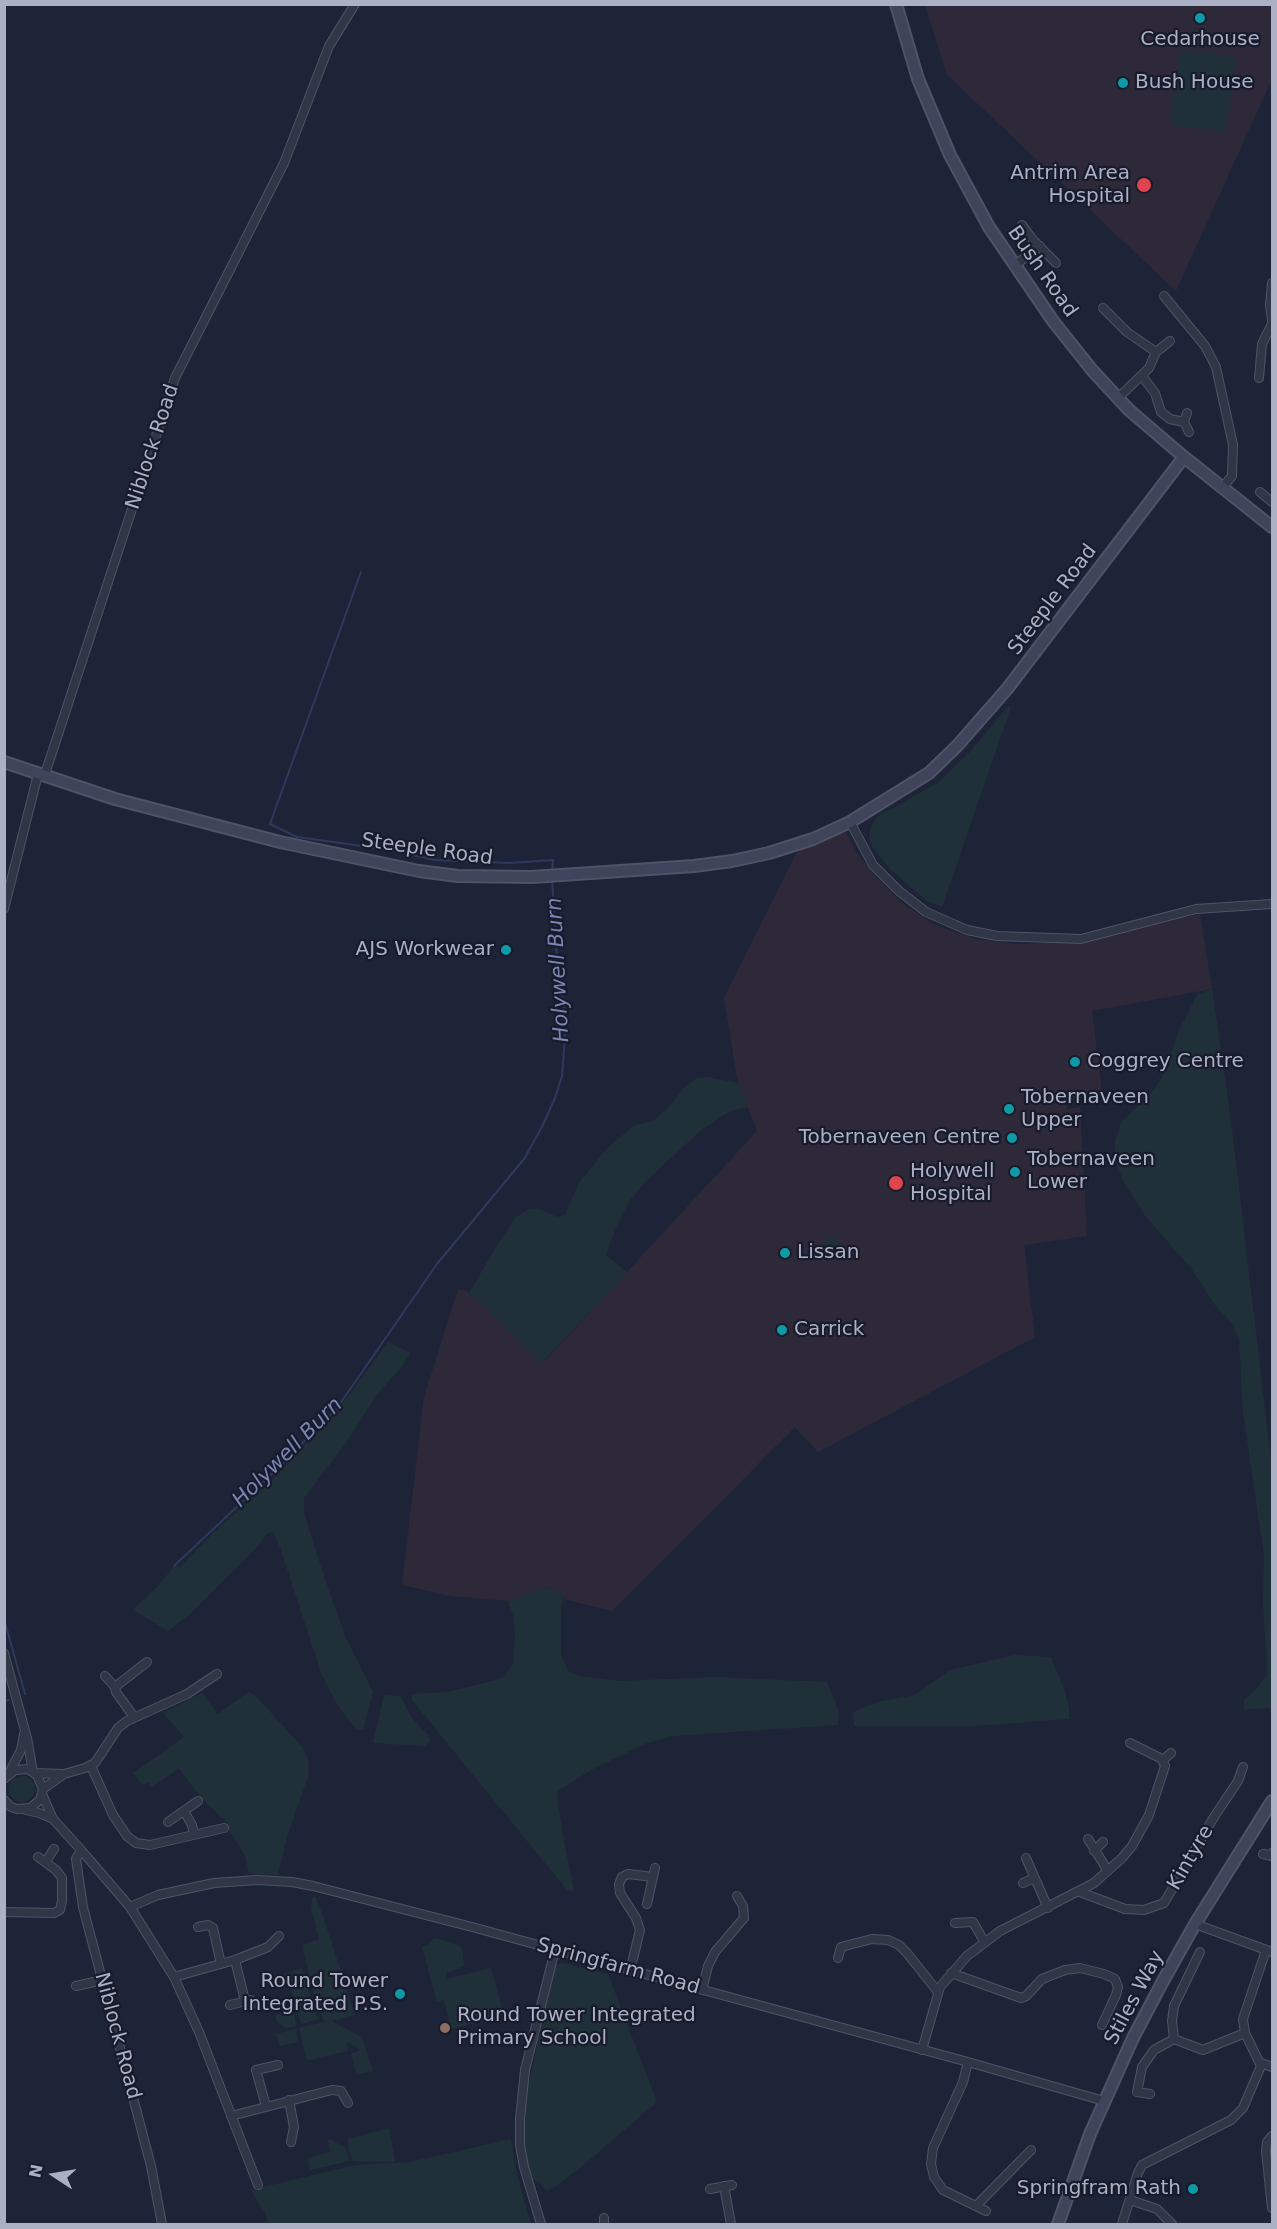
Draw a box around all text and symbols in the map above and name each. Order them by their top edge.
marker: Cedarhouse [1193,11,1207,25]
place label: Cedarhouse [1140,28,1260,52]
place label: Bush House [1135,71,1254,95]
marker: Bush House [1116,76,1130,90]
place label: Antrim Area Hospital [1010,162,1130,209]
marker: Antrim Area Hospital [1135,176,1153,194]
street label: Bush Road [1002,222,1082,322]
street label: Niblock Road [121,381,185,513]
street label: Steeple Road [1004,540,1102,660]
street label: Steeple Road [360,829,494,871]
water label: Holywell Burn [543,897,575,1043]
place label: AJS Workwear [356,938,494,962]
marker: AJS Workwear [499,943,513,957]
place label: Coggrey Centre [1087,1050,1244,1074]
marker: Coggrey Centre [1068,1055,1082,1069]
place label: Tobernaveen Upper [1021,1086,1149,1133]
marker: Tobernaveen Upper [1002,1102,1016,1116]
place label: Tobernaveen Centre [799,1126,1000,1150]
marker: Tobernaveen Centre [1005,1131,1019,1145]
place label: Tobernaveen Lower [1027,1148,1155,1195]
place label: Holywell Hospital [910,1160,994,1207]
marker: Tobernaveen Lower [1008,1165,1022,1179]
marker: Holywell Hospital [887,1174,905,1192]
place label: Lissan [797,1241,859,1265]
marker: Lissan [778,1246,792,1260]
place label: Carrick [794,1318,864,1342]
marker: Carrick [775,1323,789,1337]
water label: Holywell Burn [228,1393,348,1513]
street label: Kintyre [1163,1821,1219,1895]
street label: Springfarm Road [534,1934,702,2000]
street label: Stiles Way [1100,1947,1170,2049]
street label: Niblock Road [89,1970,145,2102]
place label: Round Tower Integrated P.S. [243,1970,388,2017]
marker: Round Tower Integrated P.S. [393,1987,407,2001]
place label: Round Tower Integrated Primary School [457,2004,696,2051]
marker: Round Tower Integrated Primary School [438,2021,452,2035]
north arrow [24,2145,84,2205]
text: N [25,2163,47,2180]
place label: Springfram Rath [1017,2177,1181,2201]
marker: Springfram Rath [1186,2182,1200,2196]

